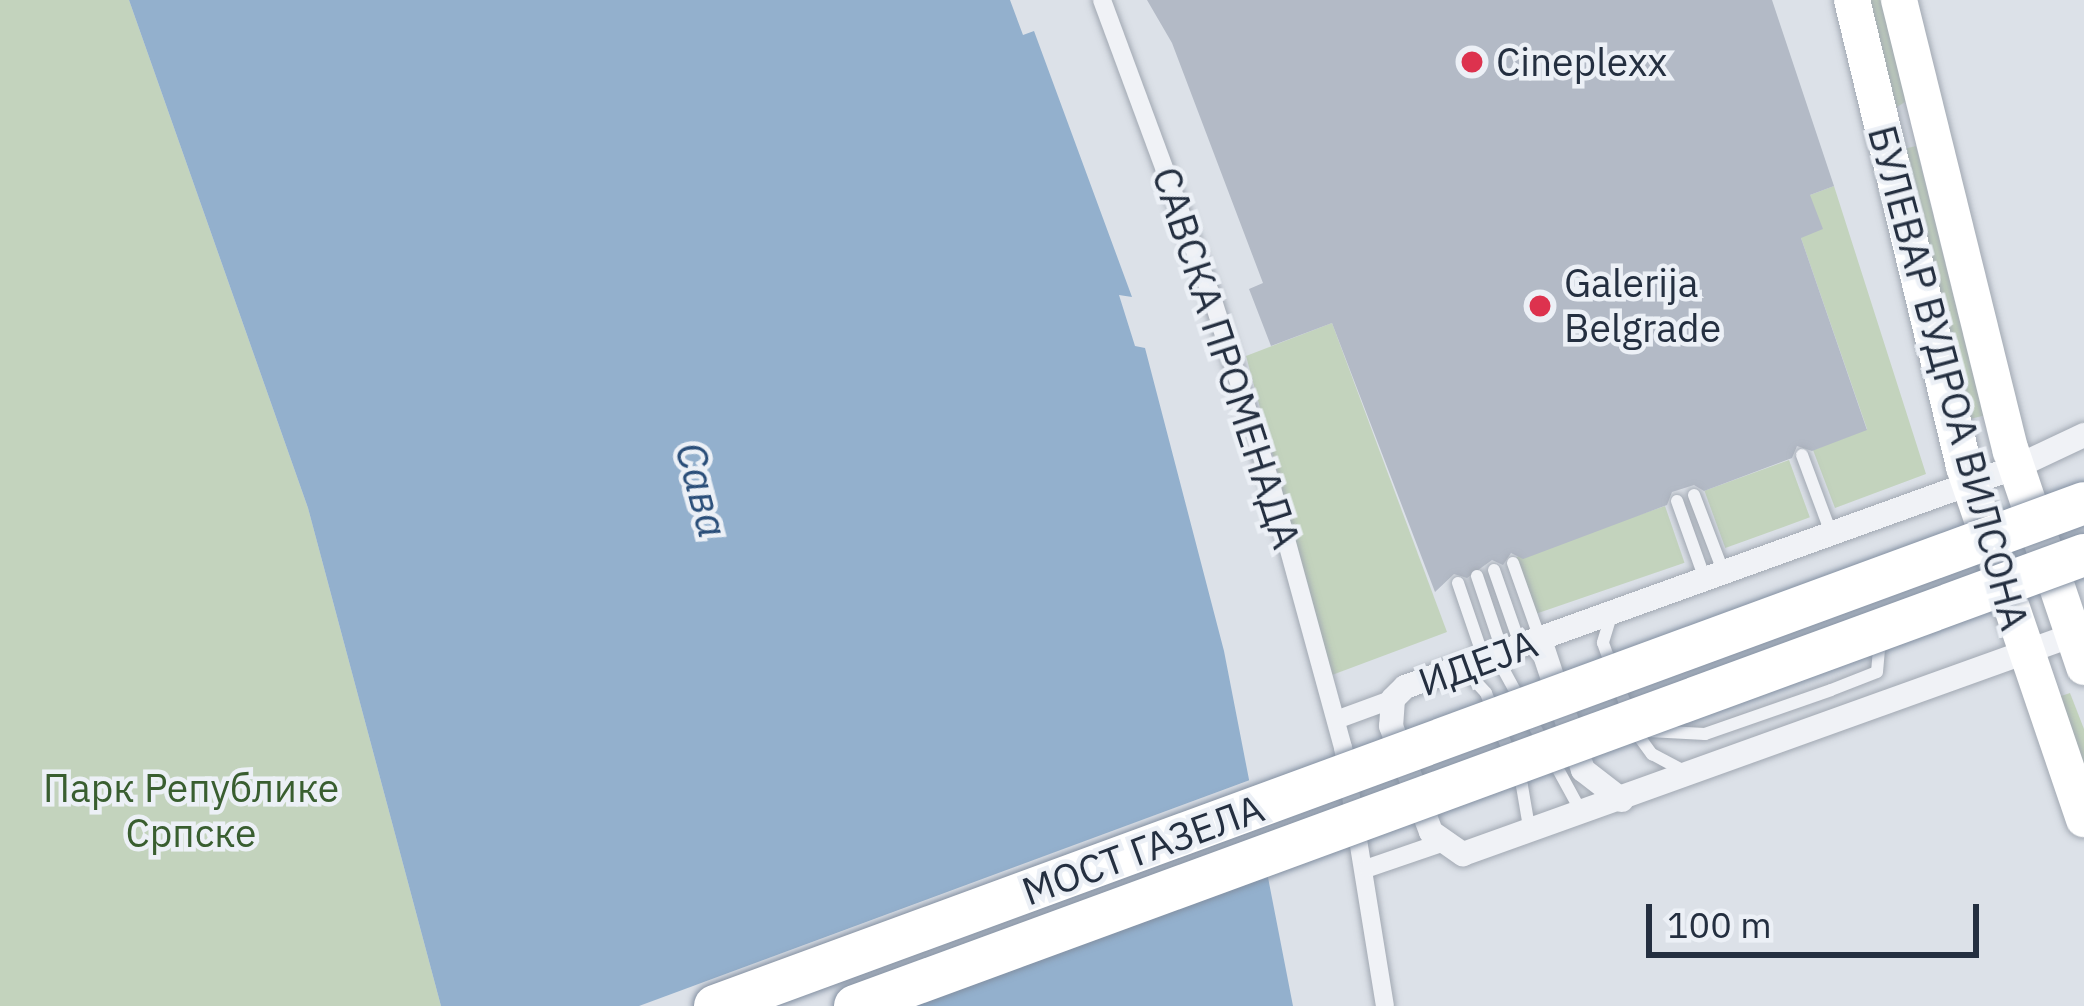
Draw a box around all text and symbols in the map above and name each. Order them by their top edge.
place label: Cineplexx [1496,39,1667,85]
marker: Cineplexx [1459,49,1485,75]
street label: БУЛЕВАР ВУДРОА ВИЛСОНА [1858,121,2038,635]
street label: САВСКА ПРОМЕНАДА [1142,161,1310,555]
place label: Galerija Belgrade [1564,261,1721,352]
marker: Galerija Belgrade [1527,293,1553,319]
water label: Сава [665,437,739,543]
street label: ИДЕЈА [1412,620,1544,706]
park label: Парк Републике Српске [43,766,339,857]
street label: МОСТ ГАЗЕЛА [1016,785,1270,915]
scale bar [1652,880,1985,954]
text: 100 m [1667,901,1772,948]

